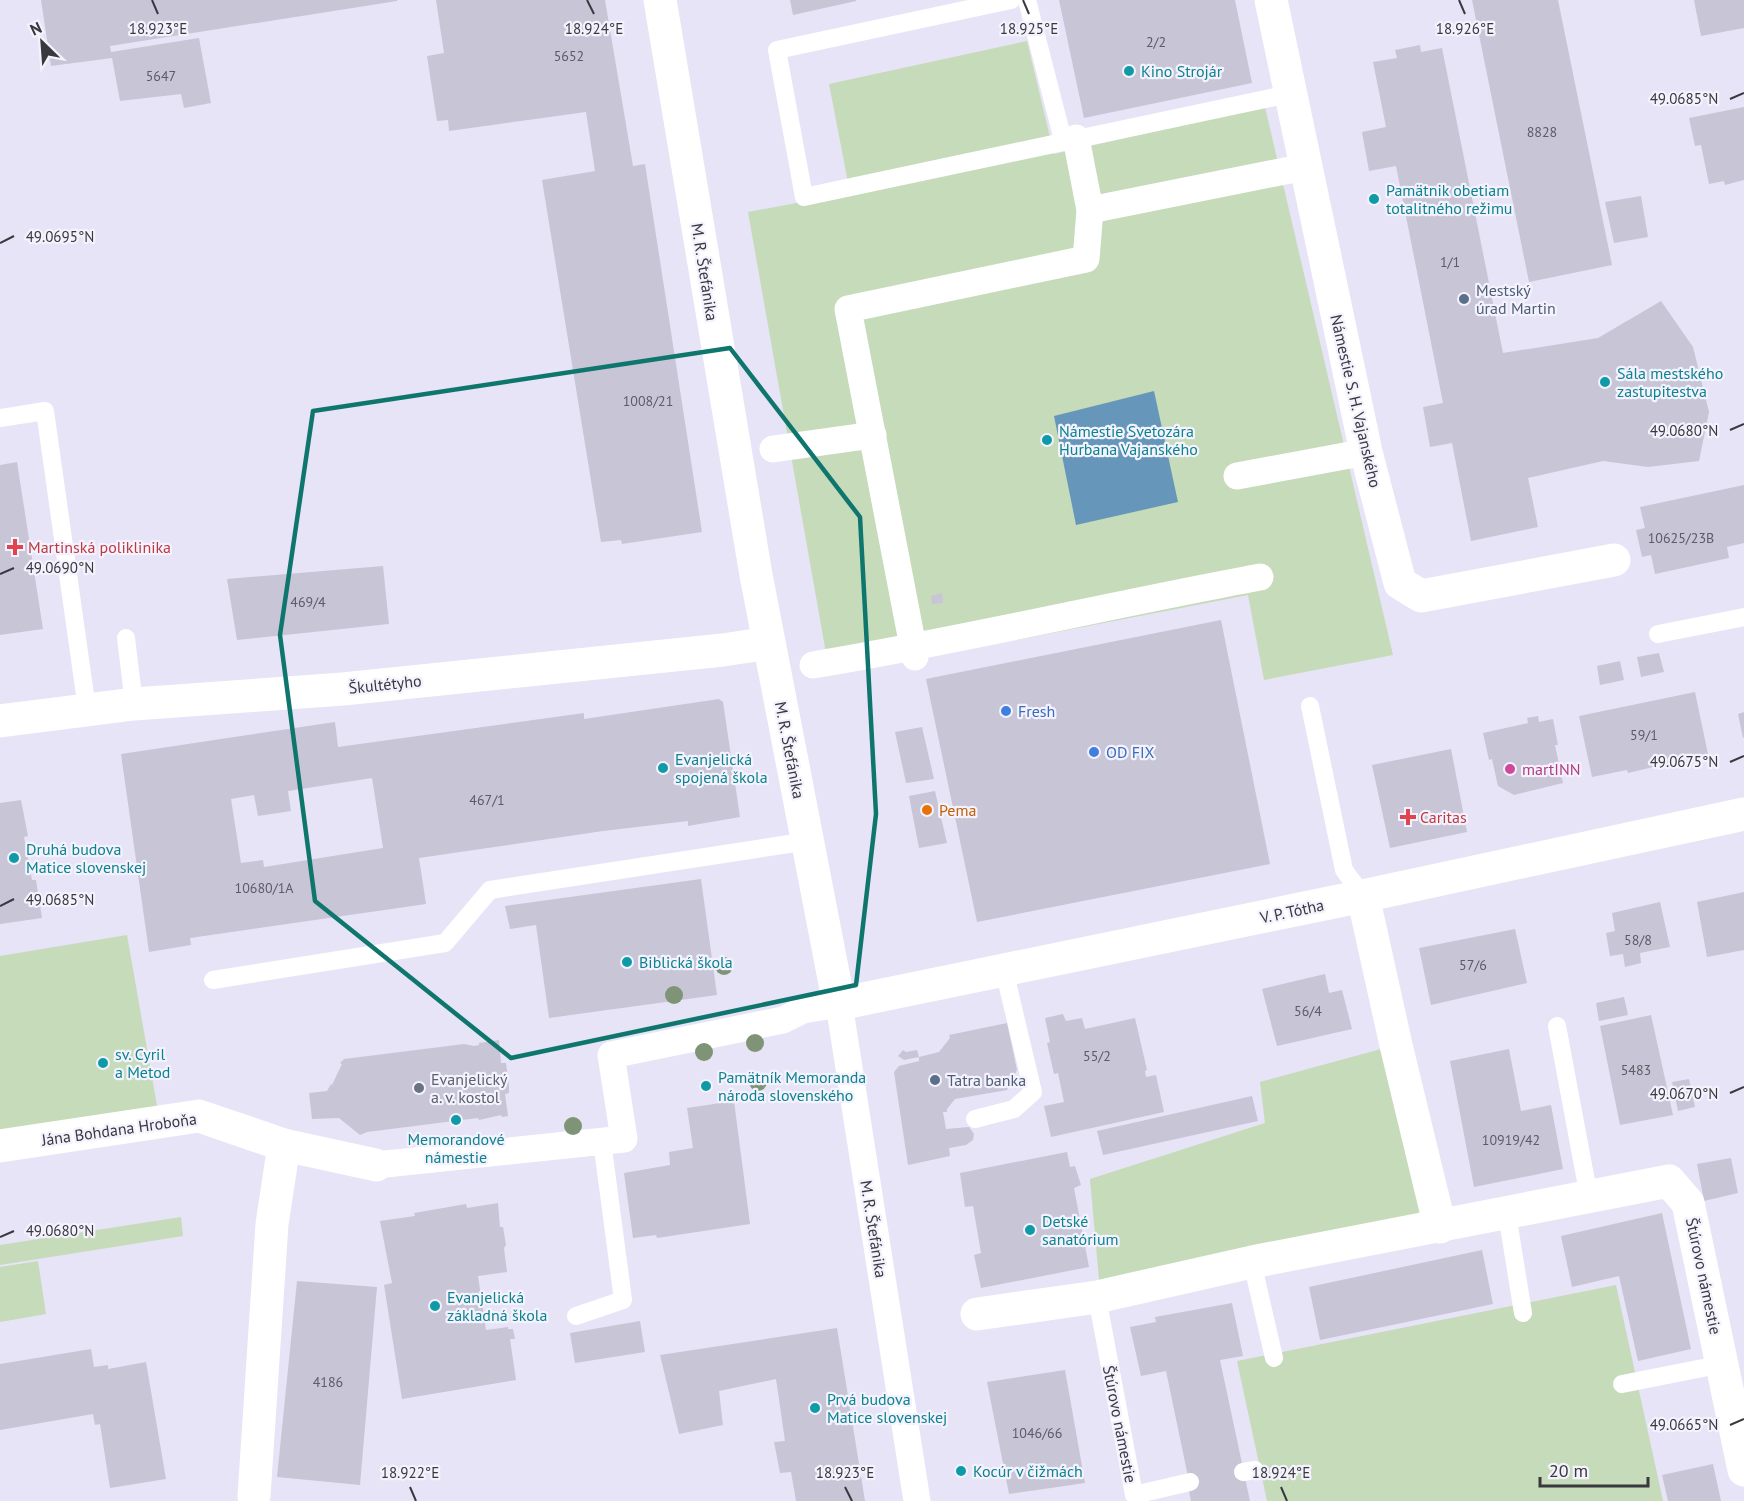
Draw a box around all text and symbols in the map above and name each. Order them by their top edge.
north arrow [12,12,72,72]
text: N [27,17,45,40]
text: 18.923°E [129,19,187,38]
text: 18.924°E [565,19,623,38]
text: 18.925°E [1000,19,1058,38]
text: 18.926°E [1436,19,1494,38]
house number: 2/2 [1146,33,1166,51]
house number: 5652 [554,47,584,65]
place label: Kino Strojár [1141,61,1223,81]
marker: Kino Strojár [1122,64,1136,78]
house number: 5647 [146,67,176,85]
text: 49.0685°N [1650,89,1718,108]
house number: 8828 [1527,123,1557,141]
place label: Pamätnik obetiam totalitného režimu [1386,180,1513,218]
marker: Pamätnik obetiam totalitného režimu [1367,192,1381,206]
street label: M. R. Štefánika [687,222,723,322]
text: 49.0695°N [26,227,94,246]
house number: 1/1 [1440,253,1460,271]
place label: Mestský úrad Martin [1476,280,1556,318]
marker: Mestský úrad Martin [1457,292,1471,306]
street label: Námestie S. H. Vajanského [1326,312,1386,490]
place label: Sála mestského zastupitestva [1617,363,1723,401]
marker: Sála mestského zastupitestva [1598,375,1612,389]
house number: 1008/21 [623,392,673,410]
place label: Námestie Svetozára Hurbana Vajanského [1059,421,1198,459]
text: 49.0680°N [1650,421,1718,440]
marker: Námestie Svetozára Hurbana Vajanského [1040,433,1054,447]
house number: 10625/23B [1648,529,1714,547]
place label: Martinská poliklinika [28,537,171,557]
marker: Martinská poliklinika [6,538,24,556]
text: 49.0690°N [26,558,94,577]
house number: 469/4 [290,593,326,611]
street label: Škultétyho [348,670,422,698]
street label: M. R. Štefánika [771,700,809,800]
place label: Fresh [1018,701,1055,721]
marker: Fresh [999,704,1013,718]
house number: 59/1 [1630,726,1658,744]
place label: OD FIX [1106,742,1155,762]
marker: OD FIX [1087,745,1101,759]
place label: Evanjelická spojená škola [675,749,768,787]
text: 49.0675°N [1650,752,1718,771]
place label: martINN [1522,759,1580,779]
marker: Evanjelická spojená škola [656,761,670,775]
marker: martINN [1503,762,1517,776]
house number: 467/1 [469,791,505,809]
place label: Pema [939,800,976,820]
marker: Pema [920,803,934,817]
place label: Caritas [1420,807,1467,827]
marker: Caritas [1401,810,1415,824]
place label: Druhá budova Matice slovenskej [26,839,146,877]
marker: Druhá budova Matice slovenskej [7,851,21,865]
house number: 10680/1A [235,879,294,897]
text: 49.0685°N [26,890,94,909]
street label: V. P. Tótha [1257,894,1326,928]
house number: 58/8 [1624,931,1652,949]
place label: Biblická škola [639,952,733,972]
marker: Biblická škola [620,955,634,969]
house number: 57/6 [1459,956,1487,974]
house number: 56/4 [1294,1002,1322,1020]
place label: sv. Cyril a Metod [115,1044,170,1082]
house number: 55/2 [1083,1047,1111,1065]
marker: sv. Cyril a Metod [96,1056,110,1070]
house number: 5483 [1621,1061,1651,1079]
place label: Pamätník Memoranda národa slovenského [718,1067,866,1105]
place label: Evanjelický a. v. kostol [431,1069,508,1107]
place label: Tatra banka [947,1070,1026,1090]
marker: Tatra banka [928,1073,942,1087]
marker: Pamätník Memoranda národa slovenského [699,1079,713,1093]
marker: Evanjelický a. v. kostol [412,1081,426,1095]
text: 49.0670°N [1650,1084,1718,1103]
street label: Jána Bohdana Hroboňa [39,1108,198,1150]
marker: Memorandové námestie [449,1113,463,1127]
place label: Memorandové námestie [407,1129,505,1167]
house number: 10919/42 [1482,1131,1540,1149]
street label: M. R. Štefánika [856,1179,892,1279]
place label: Detské sanatórium [1042,1211,1119,1249]
street label: Štúrovo námestie [1682,1216,1726,1336]
text: 49.0680°N [26,1221,94,1240]
marker: Detské sanatórium [1023,1223,1037,1237]
place label: Evanjelická základná škola [447,1287,547,1325]
marker: Evanjelická základná škola [428,1299,442,1313]
street label: Štúrovo námestie [1099,1364,1141,1484]
house number: 4186 [313,1373,343,1391]
place label: Prvá budova Matice slovenskej [827,1389,947,1427]
marker: Prvá budova Matice slovenskej [808,1401,822,1415]
text: 49.0665°N [1650,1415,1718,1434]
house number: 1046/66 [1012,1424,1062,1442]
scale bar [1540,1450,1648,1488]
text: 20 m [1549,1459,1588,1482]
place label: Kocúr v čižmách [973,1461,1083,1481]
text: 18.922°E [381,1463,439,1482]
text: 18.923°E [816,1463,874,1482]
text: 18.924°E [1252,1463,1310,1482]
marker: Kocúr v čižmách [954,1464,968,1478]

